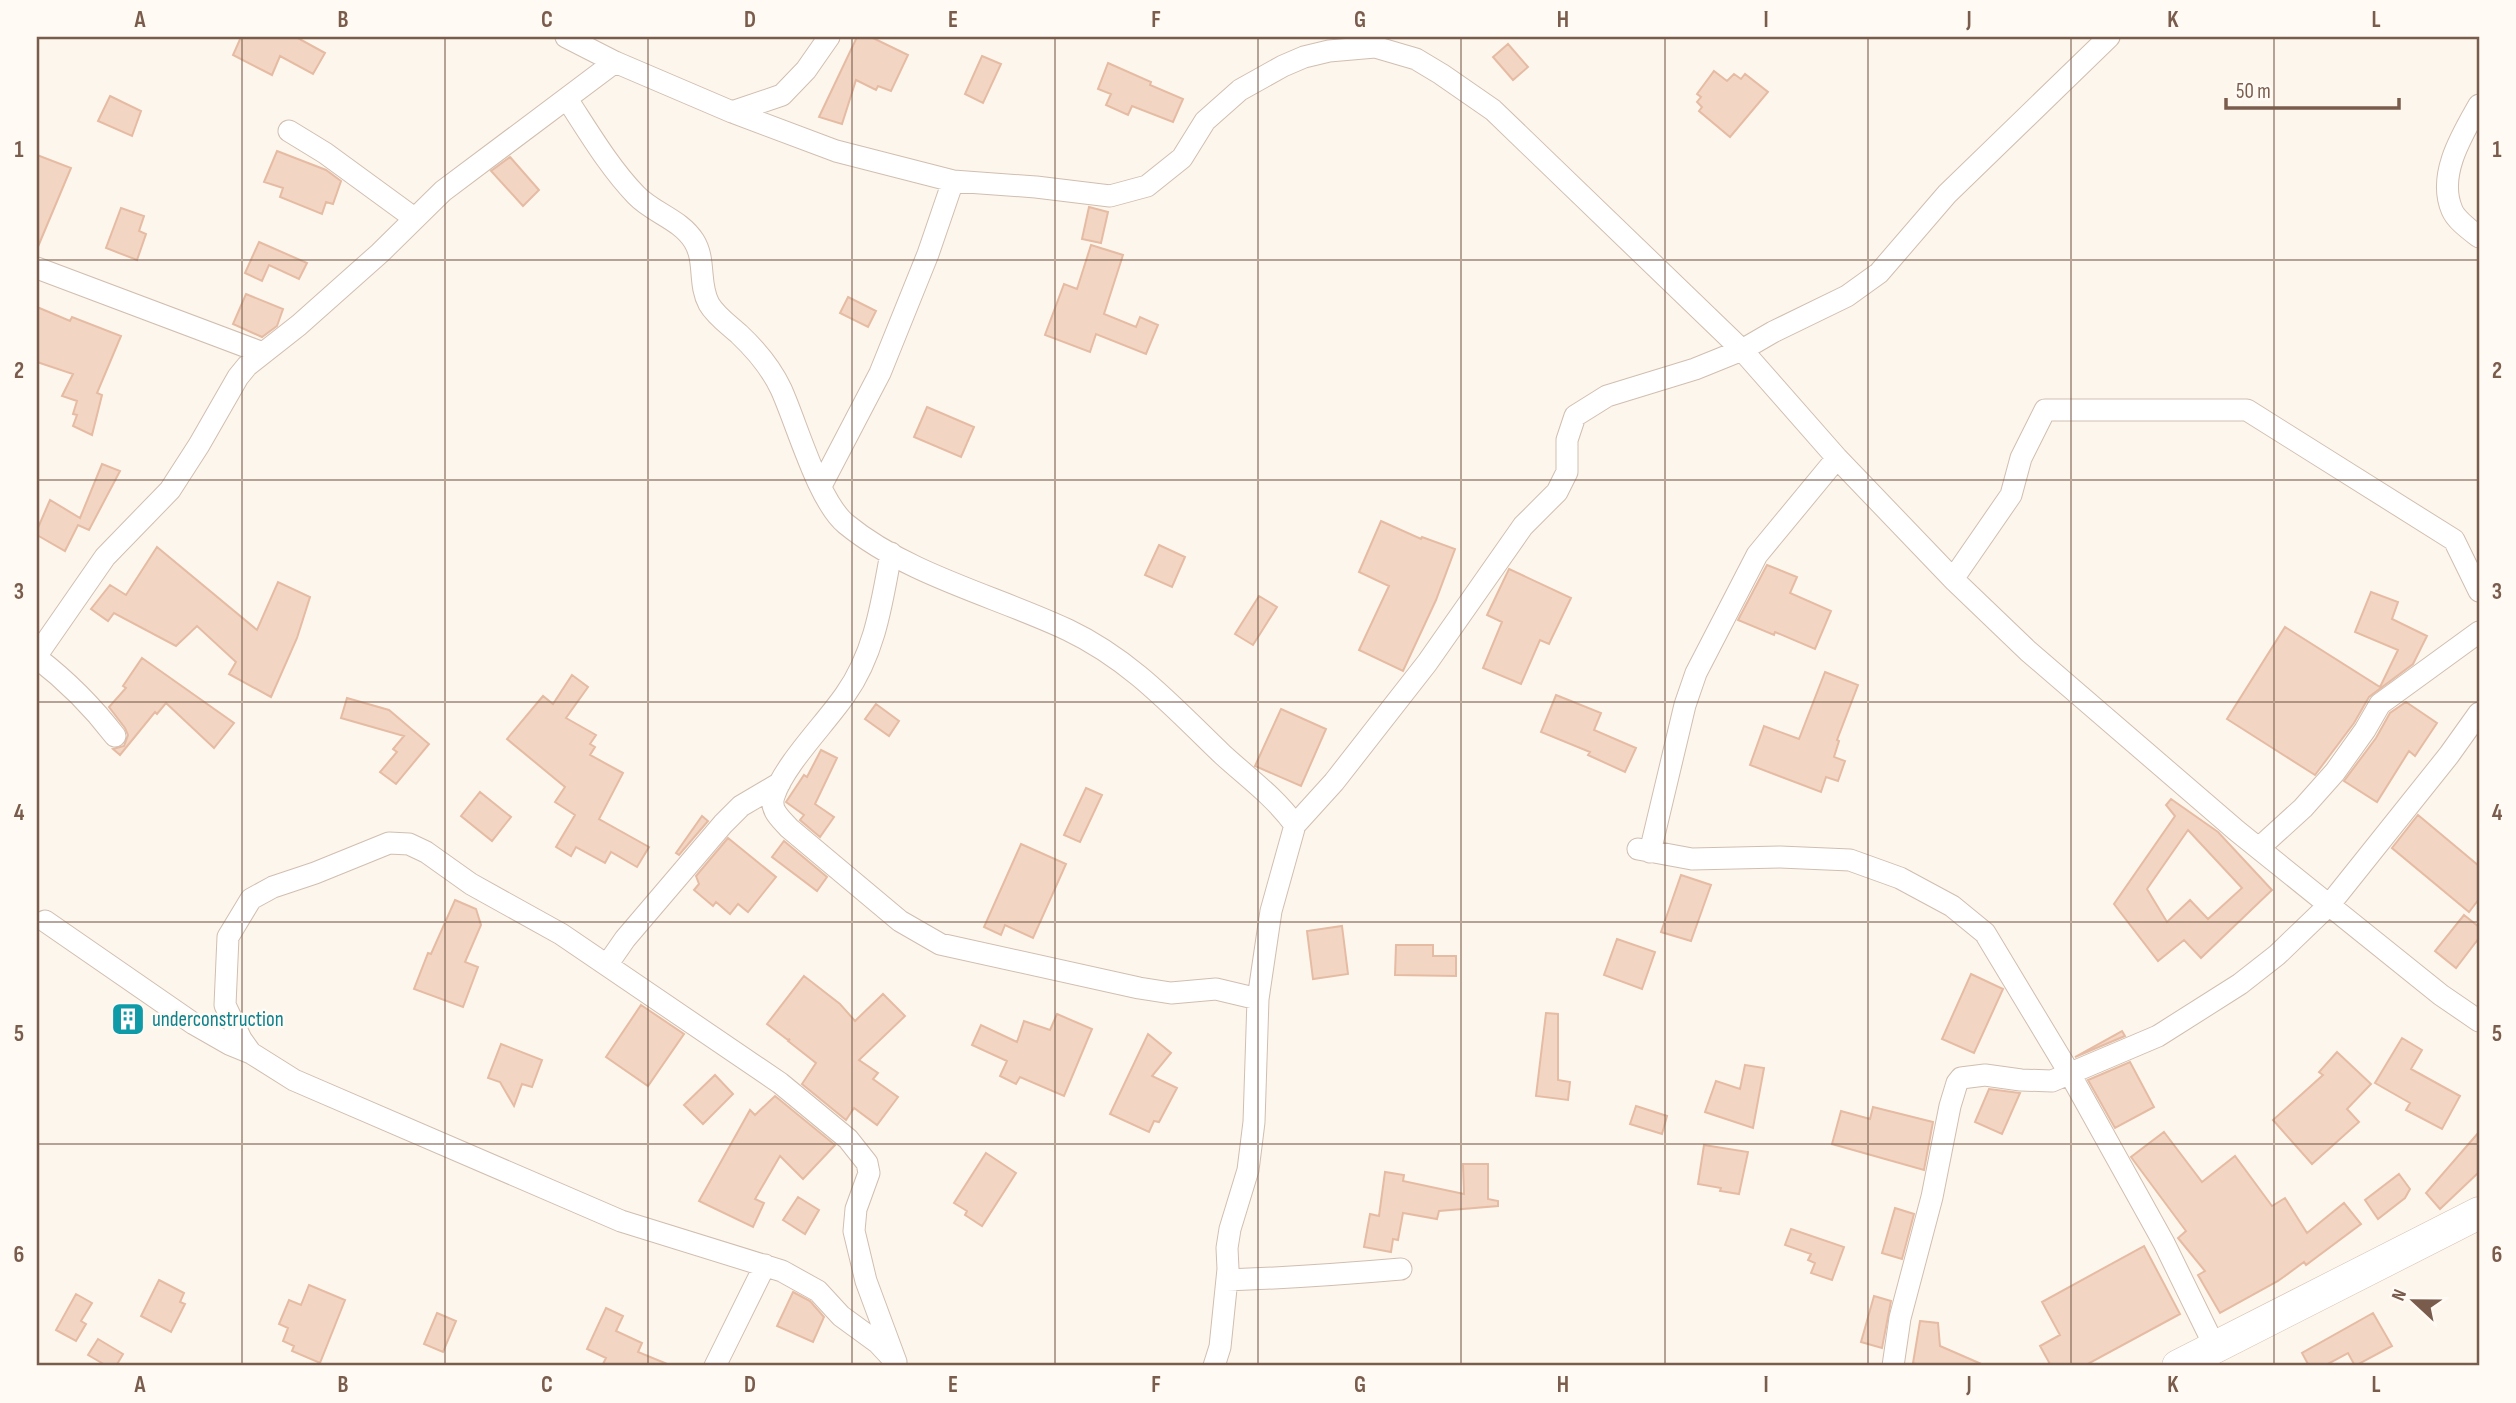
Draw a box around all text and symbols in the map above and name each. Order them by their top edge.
text: A [134,6,147,34]
text: B [338,6,349,34]
text: C [541,6,553,34]
text: D [744,6,756,34]
text: E [948,6,958,34]
text: F [1151,6,1161,34]
text: G [1354,6,1366,34]
text: H [1557,6,1569,34]
text: I [1763,6,1769,34]
text: J [1965,6,1972,34]
text: K [2167,6,2179,34]
text: L [2371,6,2381,34]
scale bar [2226,66,2399,110]
text: 50 m [2236,79,2271,104]
text: 1 [14,136,24,164]
text: 1 [2492,136,2502,164]
text: 2 [14,357,24,385]
text: 2 [2492,357,2502,385]
text: 3 [14,578,24,606]
text: 3 [2492,578,2502,606]
text: 4 [14,799,25,827]
text: 4 [2492,799,2503,827]
building icon: underconstruction [109,1000,147,1038]
place label: underconstruction [152,1007,284,1032]
text: 5 [14,1020,24,1048]
text: 5 [2492,1020,2502,1048]
text: 6 [14,1241,24,1269]
text: 6 [2492,1241,2502,1269]
north arrow [2380,1266,2450,1336]
text: N [2387,1286,2412,1304]
text: A [134,1371,147,1399]
text: B [338,1371,349,1399]
text: C [541,1371,553,1399]
text: D [744,1371,756,1399]
text: E [948,1371,958,1399]
text: F [1151,1371,1161,1399]
text: G [1354,1371,1366,1399]
text: H [1557,1371,1569,1399]
text: I [1763,1371,1769,1399]
text: J [1965,1371,1972,1399]
text: K [2167,1371,2179,1399]
text: L [2371,1371,2381,1399]

